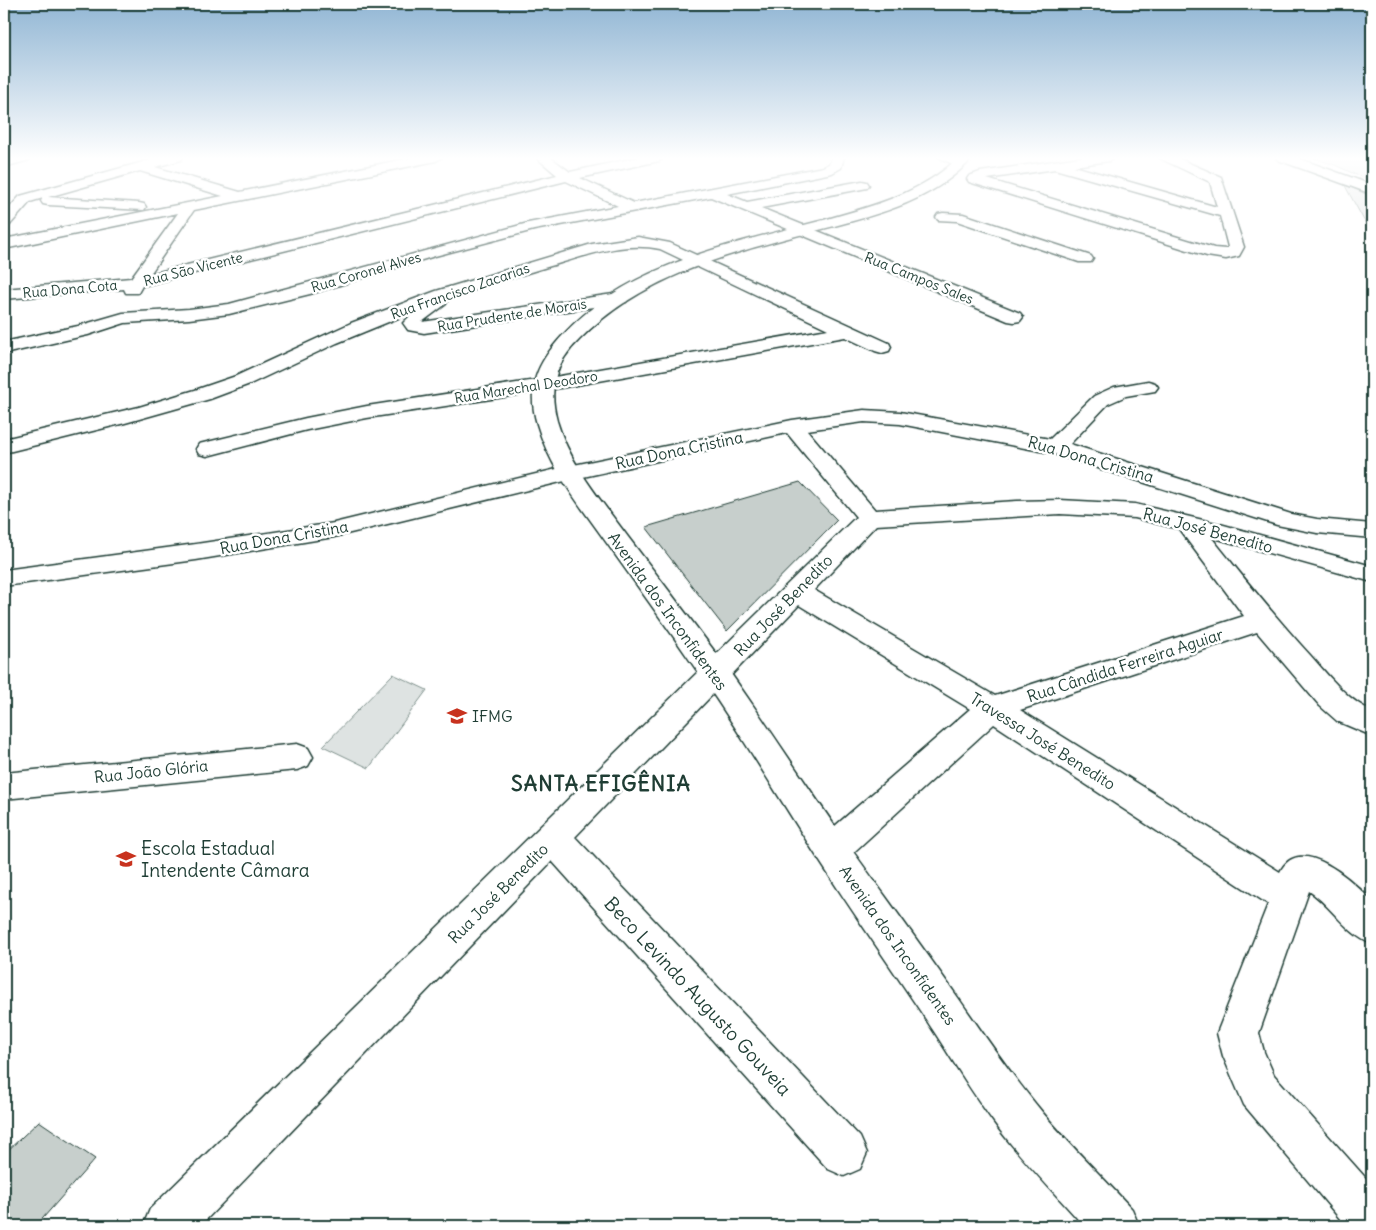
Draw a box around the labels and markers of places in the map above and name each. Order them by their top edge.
school or university icon: IFMG [446,705,468,727]
place label: IFMG [472,706,513,726]
place label: Escola Estadual Intendente Câmara [141,836,310,882]
school or university icon: Escola Estadual Intendente Câmara [115,848,137,870]

